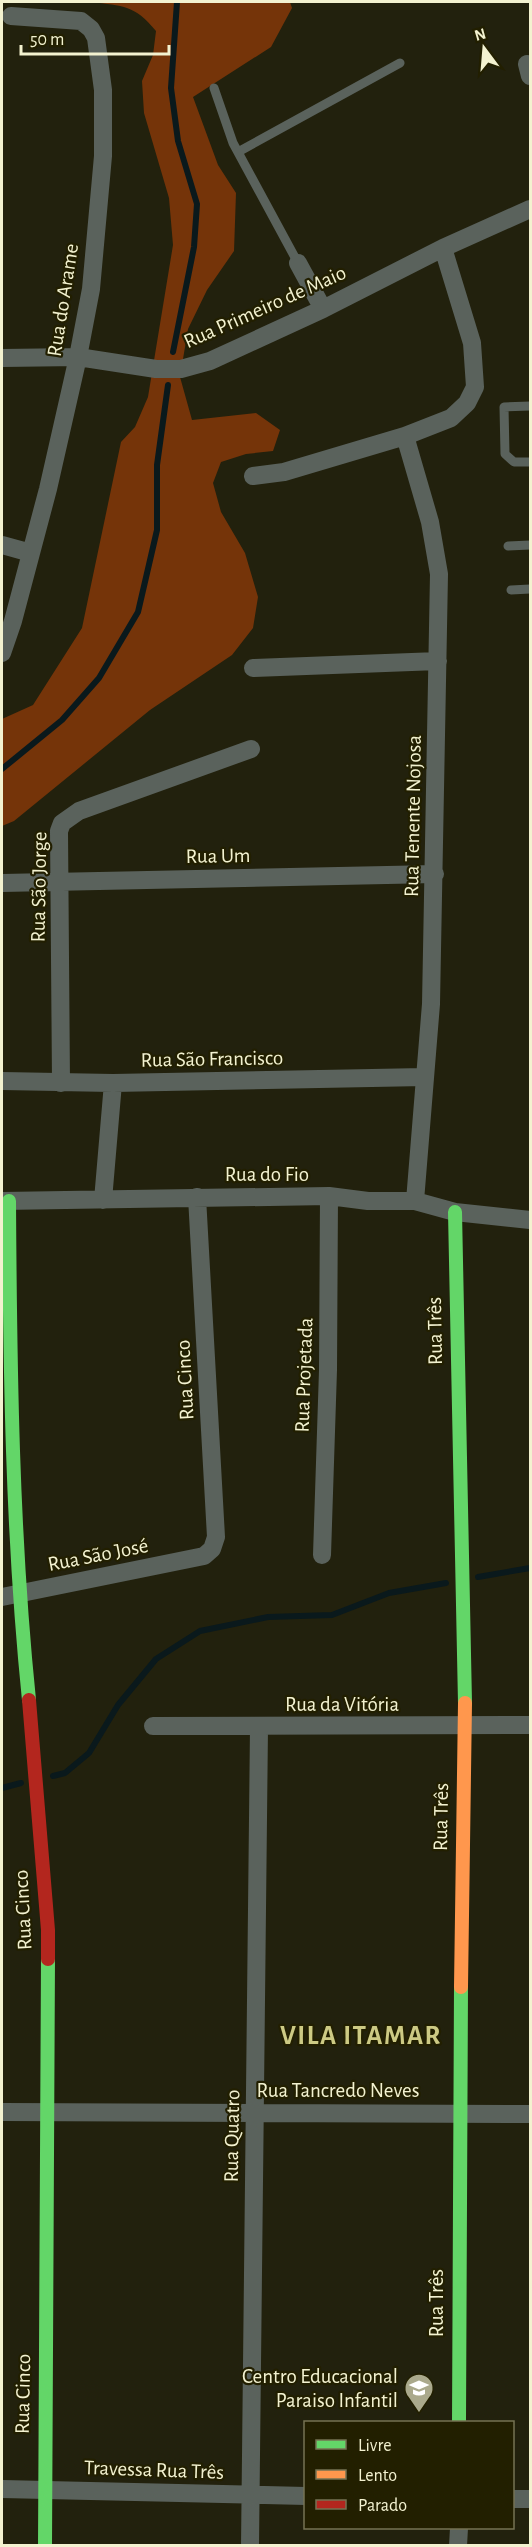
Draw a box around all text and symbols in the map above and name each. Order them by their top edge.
scale bar [21,18,170,56]
north arrow [454,18,514,78]
text: N [473,25,488,44]
text: 50 m [30,31,64,49]
street label: Rua do Arame [44,242,82,358]
street label: Rua Primeiro de Maio [181,262,349,352]
street label: Rua Tenente Nojosa [401,734,425,897]
street label: Rua São Jorge [28,831,50,943]
street label: Rua Um [186,845,250,867]
street label: Rua São Francisco [141,1047,283,1071]
street label: Rua do Fio [225,1164,309,1185]
street label: Rua Três [424,1297,446,1365]
street label: Rua Projetada [291,1317,317,1433]
street label: Rua Cinco [172,1339,198,1421]
street label: Rua São José [46,1535,150,1575]
street label: Rua da Vitória [285,1694,399,1715]
street label: Rua Três [430,1783,452,1851]
street label: Rua Cinco [10,1869,36,1951]
district label: VILA ITAMAR [280,2022,442,2049]
street label: Rua Tancredo Neves [257,2080,419,2101]
street label: Rua Quatro [221,2089,243,2183]
street label: Rua Três [426,2269,447,2337]
street label: Rua Cinco [12,2354,34,2434]
place label: Centro Educacional Paraiso Infantil [242,2366,398,2411]
school or university icon: Centro Educacional Paraiso Infantil [403,2372,435,2414]
legend [304,2421,514,2529]
text: Livre [358,2437,392,2455]
street label: Travessa Rua Três [84,2457,224,2483]
text: Lento [358,2467,397,2485]
text: Parado [358,2497,407,2515]

